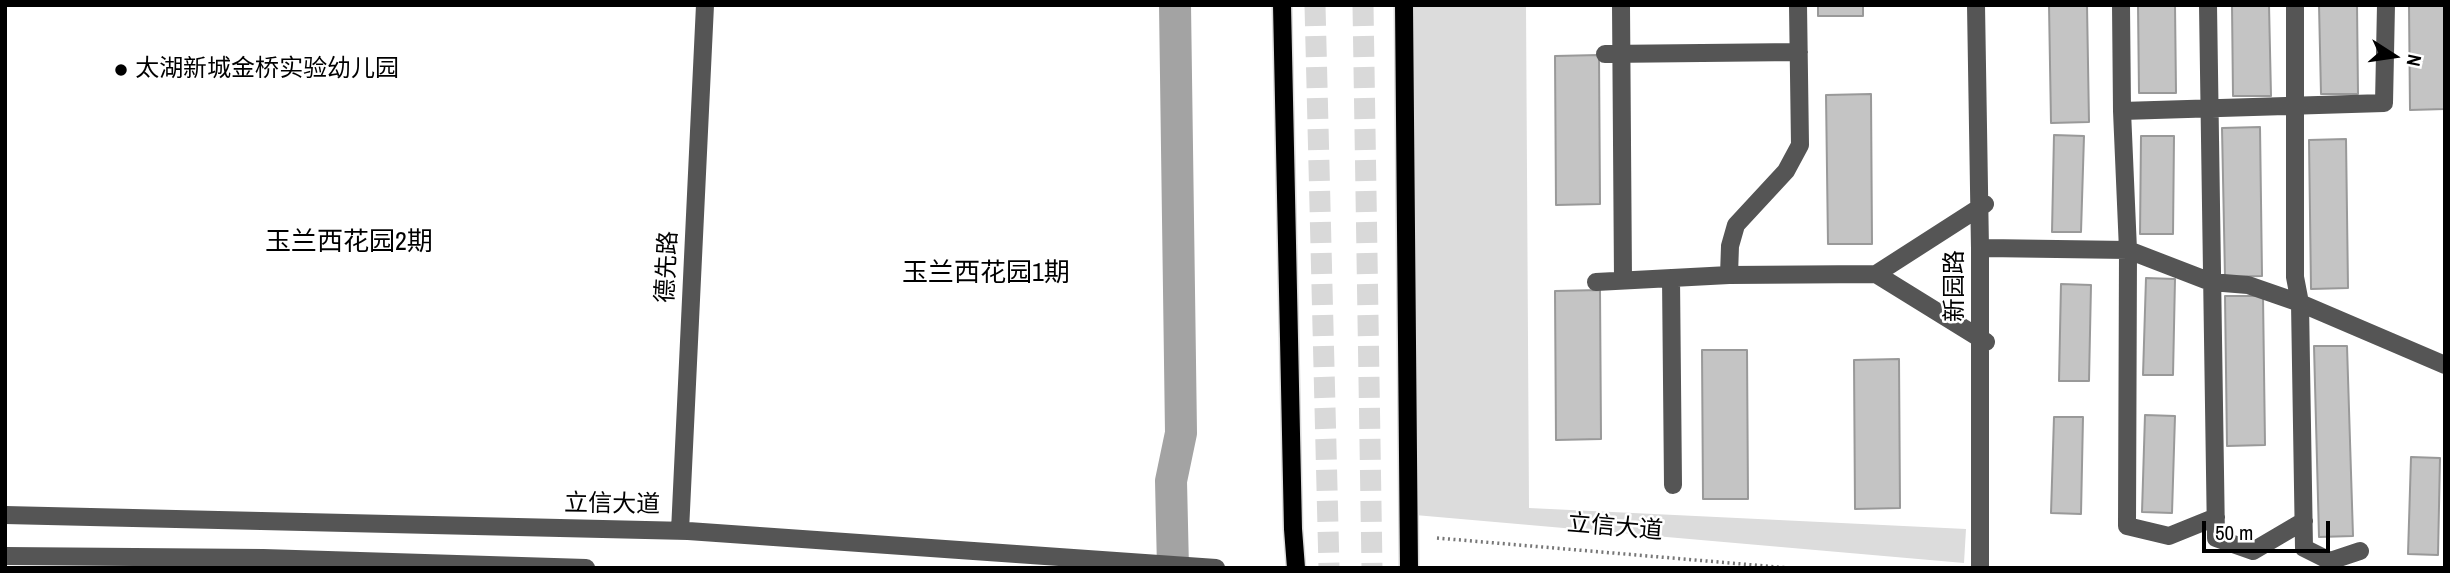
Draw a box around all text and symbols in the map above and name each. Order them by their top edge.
north arrow [2359,21,2429,91]
text: N [2401,52,2428,69]
place label: 太湖新城金桥实验幼儿园 [135,56,399,84]
marker: 太湖新城金桥实验幼儿园 [113,62,129,78]
district label: 玉兰西花园2期 [265,227,433,259]
street label: 德先路 [652,230,684,304]
street label: 新园路 [1942,250,1970,322]
district label: 玉兰西花园1期 [902,258,1070,290]
street label: 立信大道 [564,490,660,520]
scale bar [2205,506,2333,550]
street label: 立信大道 [1566,509,1664,547]
text: 50 m [2215,518,2253,547]

